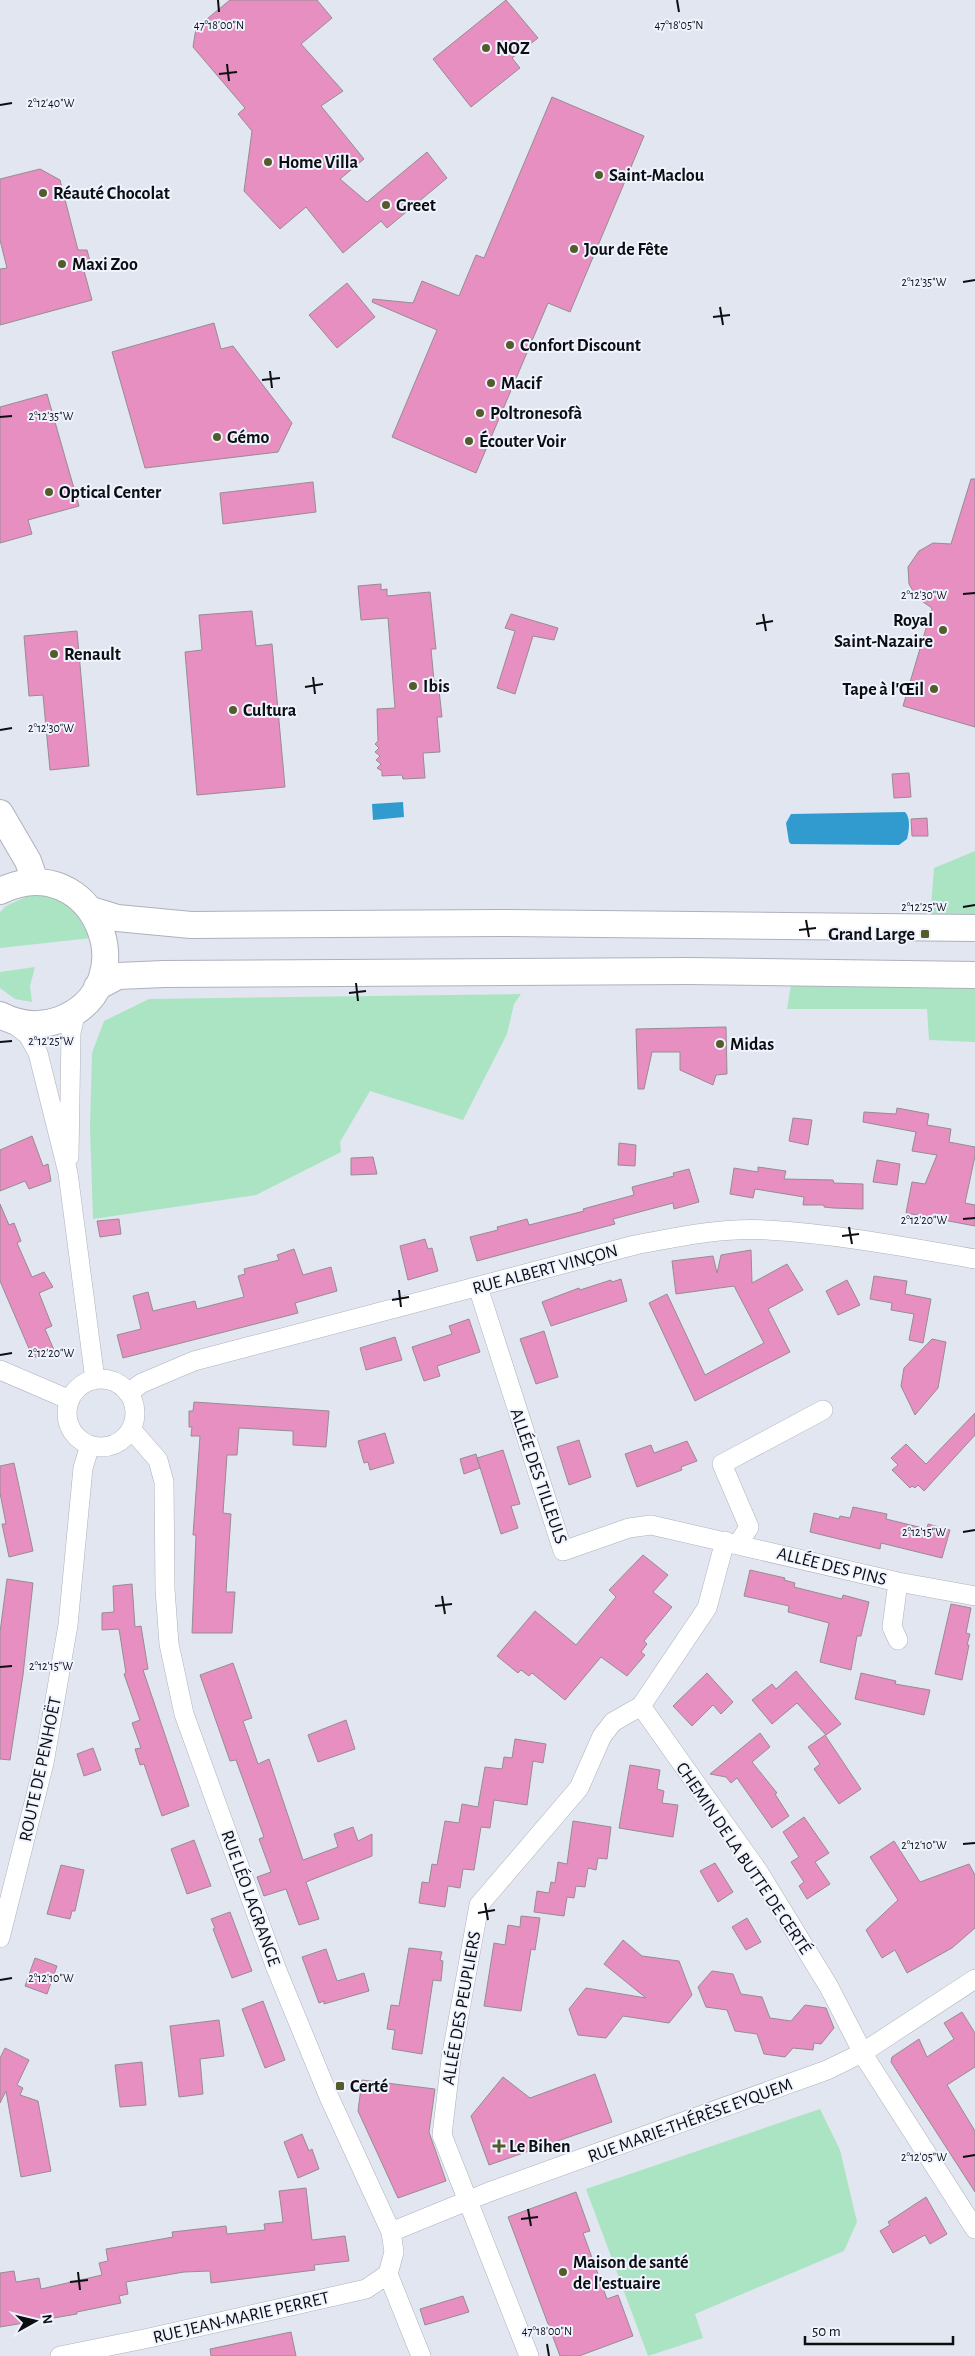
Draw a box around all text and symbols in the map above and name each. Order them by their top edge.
text: 47°18'00"N [194,19,244,31]
text: 47°18'05"N [654,19,704,31]
place label: NOZ [496,40,530,58]
marker: NOZ [480,42,492,54]
text: 2°12'40"W [28,97,75,109]
place label: Home Villa [278,154,358,172]
marker: Home Villa [262,156,274,168]
place label: Saint-Maclou [609,167,705,185]
marker: Saint-Maclou [593,169,605,181]
place label: Réauté Chocolat [53,185,170,203]
marker: Réauté Chocolat [37,187,49,199]
place label: Greet [396,197,436,215]
marker: Greet [380,199,392,211]
place label: Jour de Fête [584,241,668,259]
marker: Jour de Fête [568,243,580,255]
place label: Maxi Zoo [72,256,138,274]
marker: Maxi Zoo [56,258,68,270]
text: 2°12'35"W [902,276,947,288]
place label: Confort Discount [520,337,641,355]
marker: Confort Discount [504,339,516,351]
place label: Macif [501,375,543,393]
marker: Macif [485,377,497,389]
place label: Poltronesofà [490,405,582,423]
marker: Poltronesofà [474,407,486,419]
text: 2°12'35"W [29,410,74,422]
place label: Gémo [227,429,269,447]
place label: Écouter Voir [479,430,567,451]
marker: Gémo [211,431,223,443]
marker: Écouter Voir [463,435,475,447]
place label: Optical Center [59,484,162,502]
marker: Optical Center [43,486,55,498]
text: 2°12'30"W [901,589,947,601]
place label: Royal Saint-Nazaire [834,612,933,651]
marker: Royal Saint-Nazaire [937,624,949,636]
place label: Renault [64,646,121,664]
marker: Renault [48,648,60,660]
place label: Ibis [423,678,450,696]
marker: Ibis [407,680,419,692]
place label: Tape à l'Œil [842,681,924,699]
marker: Tape à l'Œil [928,683,940,695]
place label: Cultura [243,702,297,720]
marker: Cultura [227,704,239,716]
text: 2°12'30"W [28,722,74,734]
text: 2°12'25"W [901,901,947,913]
place label: Grand Large [828,926,915,944]
marker: Grand Large [919,928,931,940]
text: 2°12'25"W [28,1035,74,1047]
place label: Midas [730,1036,774,1054]
marker: Midas [714,1038,726,1050]
text: 2°12'20"W [901,1214,948,1226]
street label: RUE ALBERT VINÇON [471,1242,620,1298]
text: 2°12'20"W [28,1347,75,1359]
street label: ALLÉE DES TILLEULS [506,1405,573,1546]
text: 2°12'15"W [902,1526,946,1538]
street label: ALLÉE DES PINS [775,1542,889,1589]
text: 2°12'15"W [29,1660,73,1672]
street label: ROUTE DE PENHOËT [15,1695,65,1843]
street label: CHEMIN DE LA BUTTE DE CERTÉ [672,1758,817,1958]
street label: RUE LÉO LAGRANGE [217,1827,286,1969]
text: 2°12'10"W [901,1839,947,1851]
street label: ALLÉE DES PEUPLIERS [437,1929,484,2086]
text: 2°12'10"W [28,1972,74,1984]
street label: RUE MARIE-THÉRÈSE EYQUEM [585,2073,795,2166]
place label: Certé [350,2078,388,2096]
marker: Certé [334,2080,346,2092]
place label: Le Bihen [509,2138,571,2156]
marker: Le Bihen [493,2140,505,2152]
text: 2°12'05"W [901,2151,947,2163]
place label: Maison de santé de l'estuaire [573,2254,689,2293]
marker: Maison de santé de l'estuaire [557,2266,569,2278]
street label: RUE JEAN-MARIE PERRET [151,2289,331,2347]
north arrow [10,2296,60,2346]
text: N [39,2314,54,2325]
scale bar [805,2314,952,2346]
text: 50 m [812,2324,841,2339]
text: 47°18'00"N [522,2325,572,2337]

